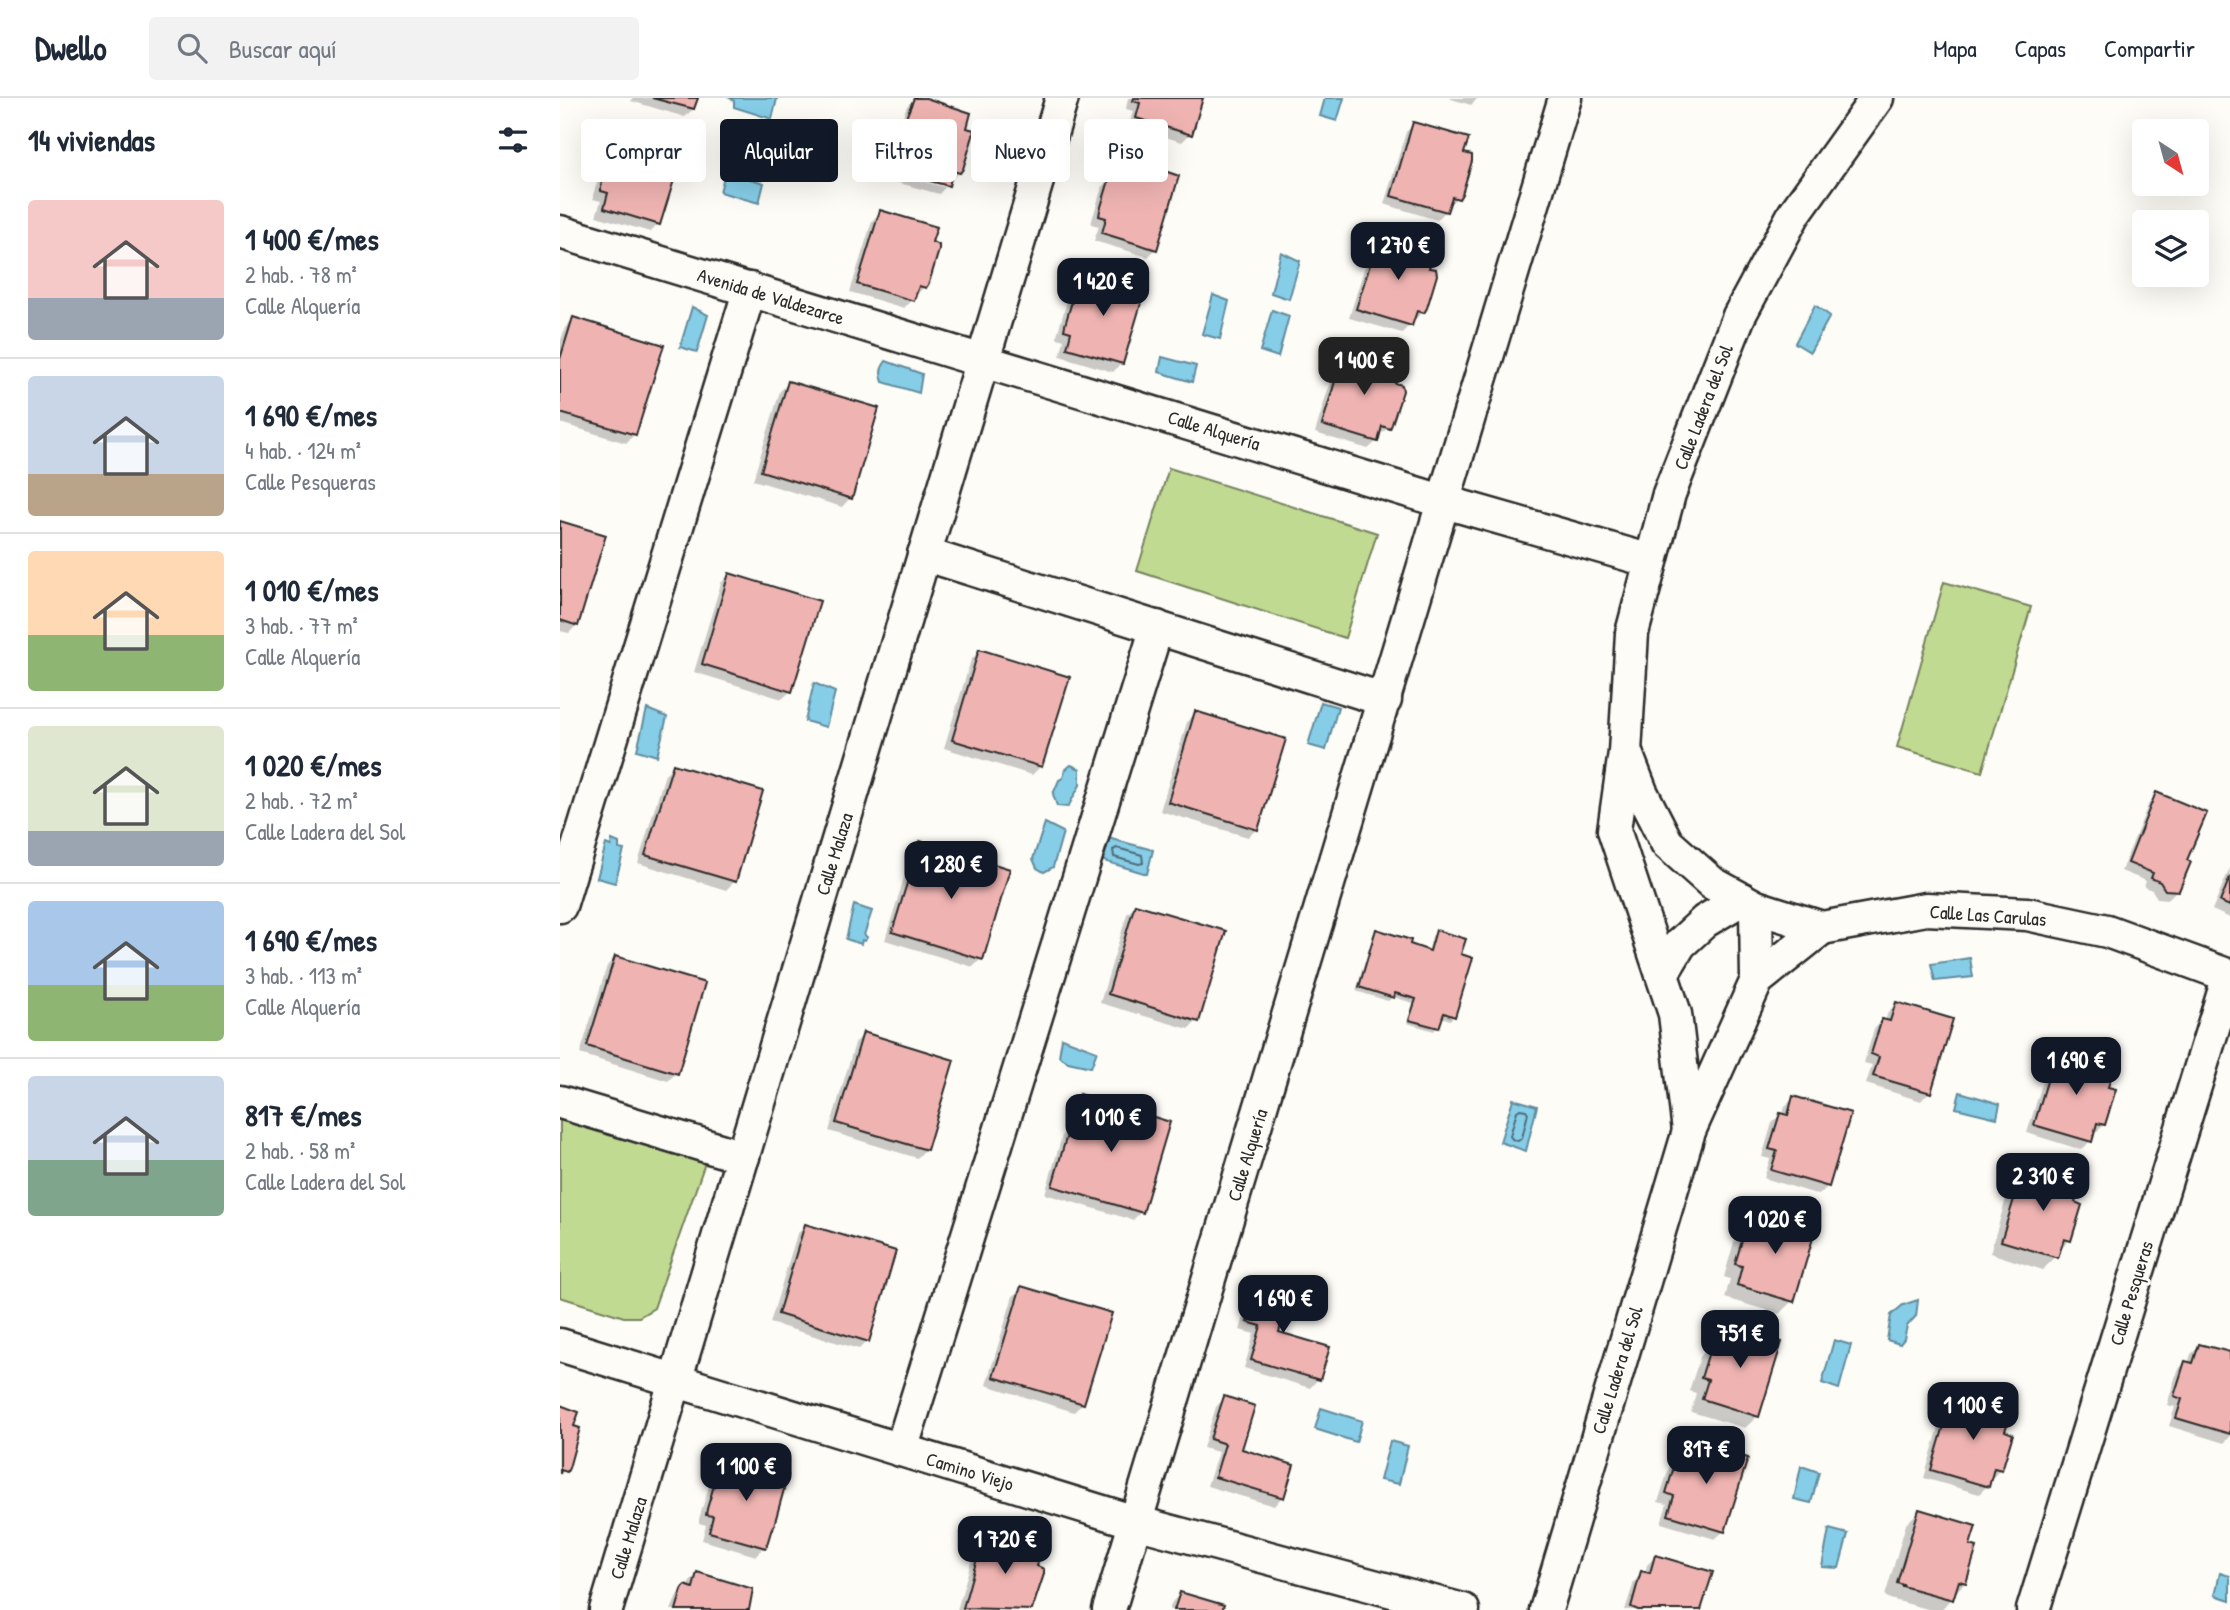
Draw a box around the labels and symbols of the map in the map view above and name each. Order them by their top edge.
north arrow [2132,119,2208,196]
pin: 1 270 € [1333,222,1463,282]
pin: 1 420 € [1038,258,1168,318]
street label: Avenida de Valdezarce [695,261,848,331]
pin: 1 400 € [1299,338,1429,397]
street label: Calle Ladera del Sol [1667,340,1739,473]
street label: Calle Alquería [1165,404,1264,457]
street label: Calle Malaza [809,809,859,898]
pin: 1 280 € [886,842,1016,901]
street label: Calle Las Carulas [1929,898,2047,932]
pin: 1 690 € [2011,1038,2141,1097]
pin: 1 010 € [1046,1094,1176,1154]
street label: Calle Alquería [1221,1105,1274,1204]
pin: 2 310 € [1978,1154,2108,1213]
pin: 1 020 € [1710,1196,1840,1256]
street label: Calle Pesqueras [2103,1238,2159,1348]
pin: 1 690 € [1218,1276,1348,1335]
street label: Calle Ladera del Sol [1585,1302,1649,1437]
pin: 751 € [1691,1310,1789,1370]
pin: 1 100 € [1908,1382,2038,1442]
pin: 817 € [1657,1426,1755,1486]
pin: 1 100 € [681,1444,811,1503]
street label: Camino Viejo [923,1445,1017,1497]
street label: Calle Malaza [603,1493,653,1582]
pin: 1 720 € [940,1516,1070,1576]

